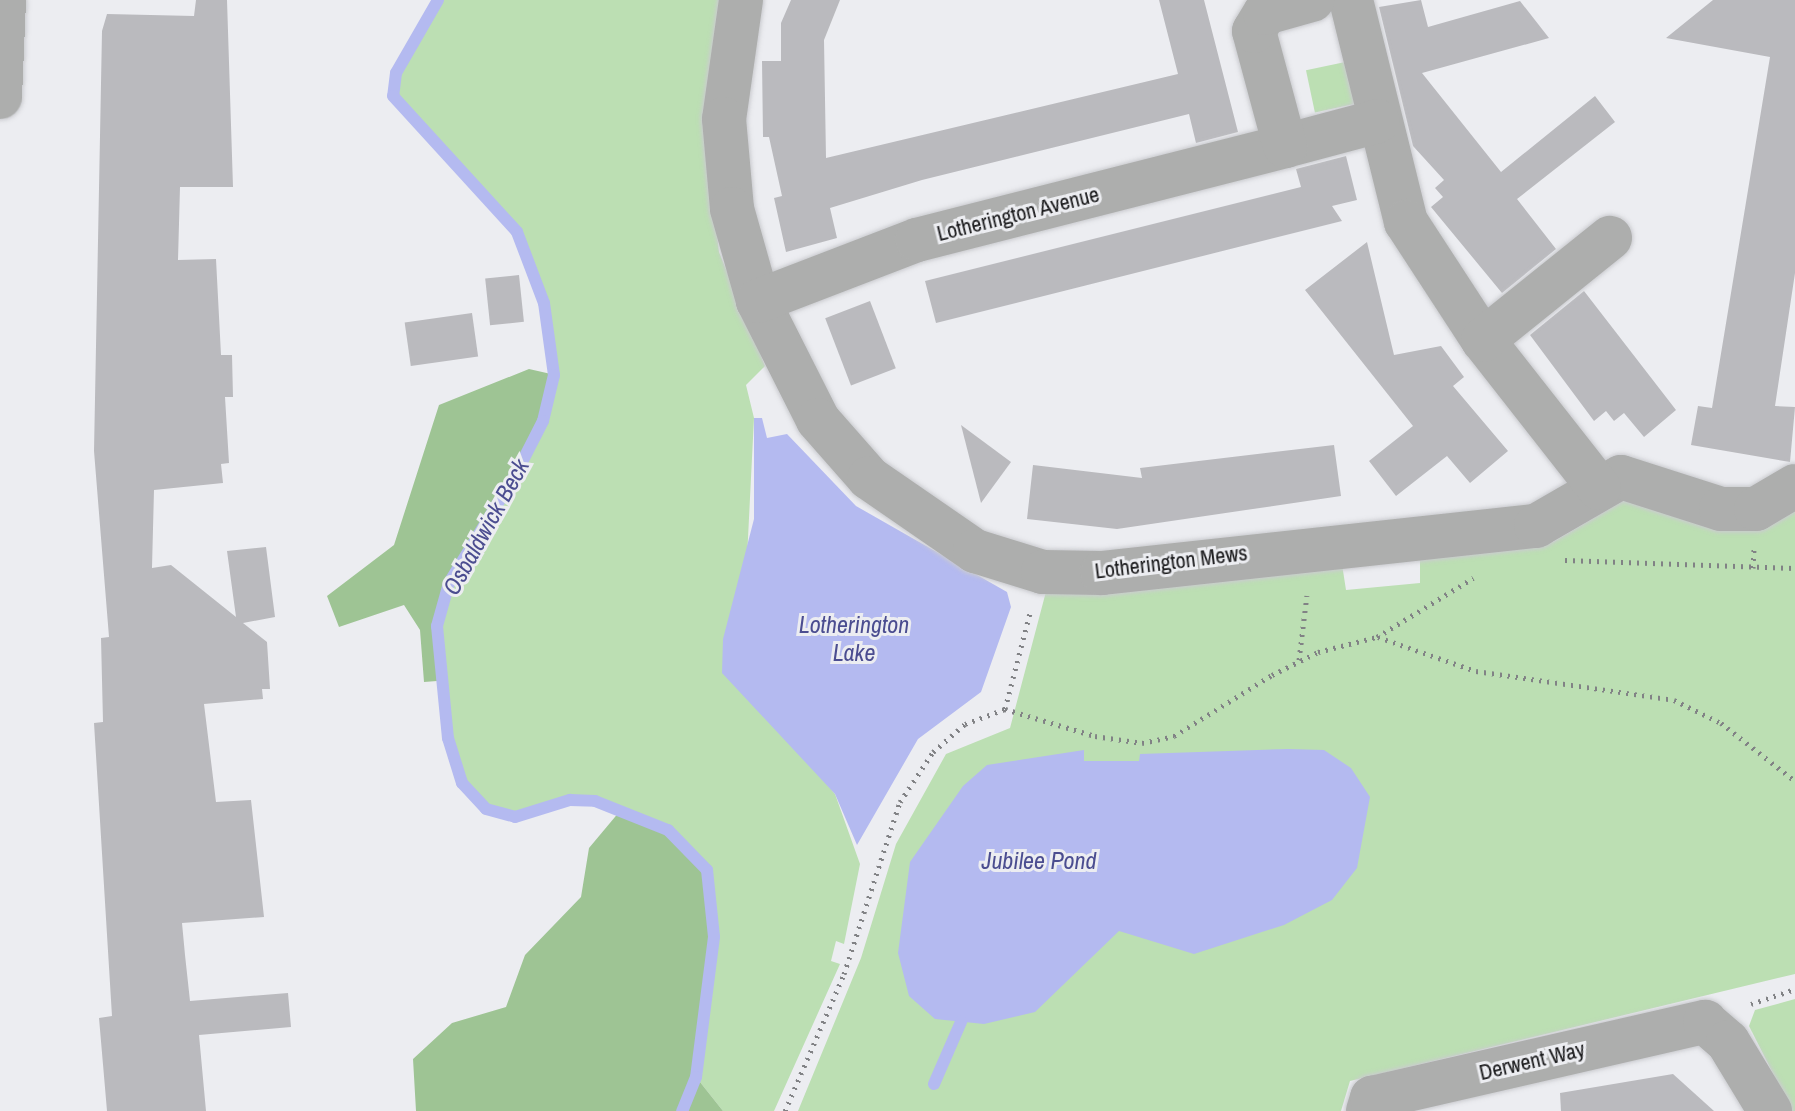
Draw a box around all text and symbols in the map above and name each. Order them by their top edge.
street label: Lotherington Avenue [934,181,1102,247]
water label: Osbaldwick Beck [437,454,535,600]
street label: Lotherington Mews [1093,540,1249,584]
water label: Lotherington Lake [799,611,909,667]
water label: Jubilee Pond [982,847,1096,875]
street label: Derwent Way [1477,1036,1587,1086]

